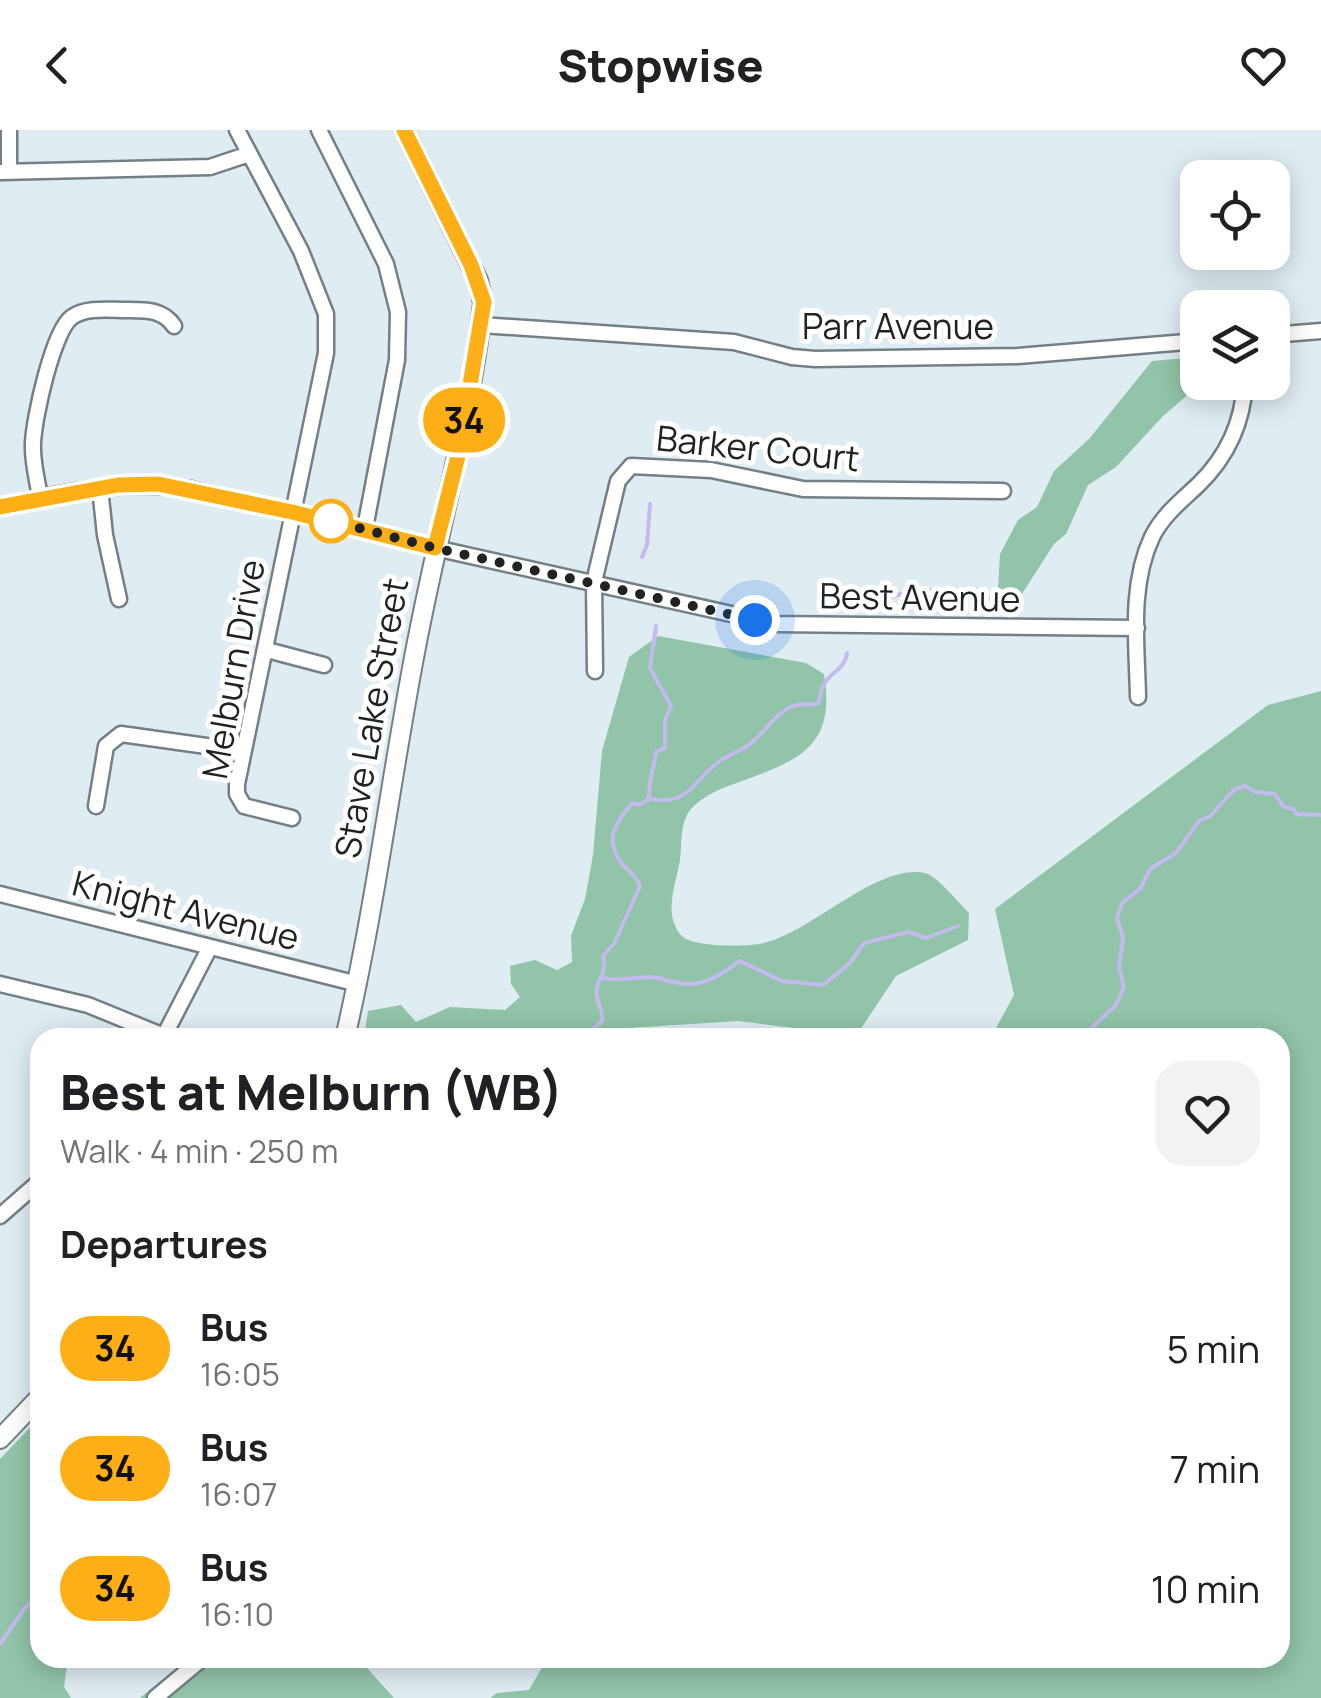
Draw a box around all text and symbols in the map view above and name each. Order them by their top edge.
text: Stopwise [557,34,764,96]
icon: back [30,38,85,93]
icon: heart [1236,38,1291,93]
map controls [1180,160,1290,400]
button: locate [1180,160,1290,270]
button: layers [1180,290,1290,400]
street label: Parr Avenue [802,302,994,350]
line badge: 34 [419,388,509,452]
text: 34 [443,396,485,444]
street label: Barker Court [654,413,862,483]
unlabelled marker [310,500,352,542]
street label: Melburn Drive [190,556,276,782]
street label: Best Avenue [819,571,1021,623]
street label: Stave Lake Street [323,574,419,862]
your location [730,595,780,645]
street label: Knight Avenue [68,859,304,961]
text: Best at Melburn (WB) [60,1059,563,1124]
button: heart [1155,1061,1260,1166]
text: Walk · 4 min · 250 m [60,1129,338,1173]
text: Departures [60,1217,268,1269]
text: Bus [200,1300,268,1352]
text: 5 min [1167,1322,1260,1374]
text: 34 [94,1324,136,1372]
text: 16:05 [200,1352,280,1396]
text: Bus [200,1420,268,1472]
text: 7 min [1170,1442,1260,1494]
text: 34 [94,1444,136,1492]
text: 16:07 [200,1472,278,1516]
text: Bus [200,1540,268,1592]
text: 10 min [1151,1562,1260,1614]
text: 34 [94,1564,136,1612]
text: 16:10 [200,1592,274,1636]

